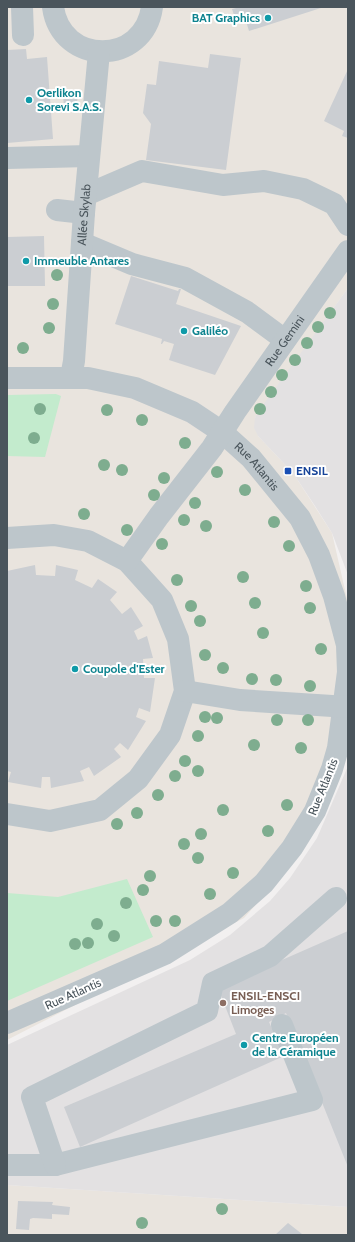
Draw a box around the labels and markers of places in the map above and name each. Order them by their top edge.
place label: BAT Graphics [192,10,260,25]
marker: BAT Graphics [263,13,273,23]
place label: Oerlikon Sorevi S.A.S. [37,85,102,114]
marker: Oerlikon Sorevi S.A.S. [24,95,34,105]
place label: Immeuble Antares [34,253,129,268]
marker: Immeuble Antares [21,256,31,266]
place label: Galiléo [192,323,228,338]
marker: Galiléo [179,326,189,336]
place label: ENSIL [296,463,328,478]
marker: ENSIL [283,466,293,476]
place label: Coupole d'Ester [83,661,165,676]
marker: Coupole d'Ester [70,664,80,674]
place label: ENSIL-ENSCI Limoges [231,988,300,1017]
marker: ENSIL-ENSCI Limoges [218,998,228,1008]
place label: Centre Européen de la Céramique [252,1030,339,1059]
marker: Centre Européen de la Céramique [239,1040,249,1050]

